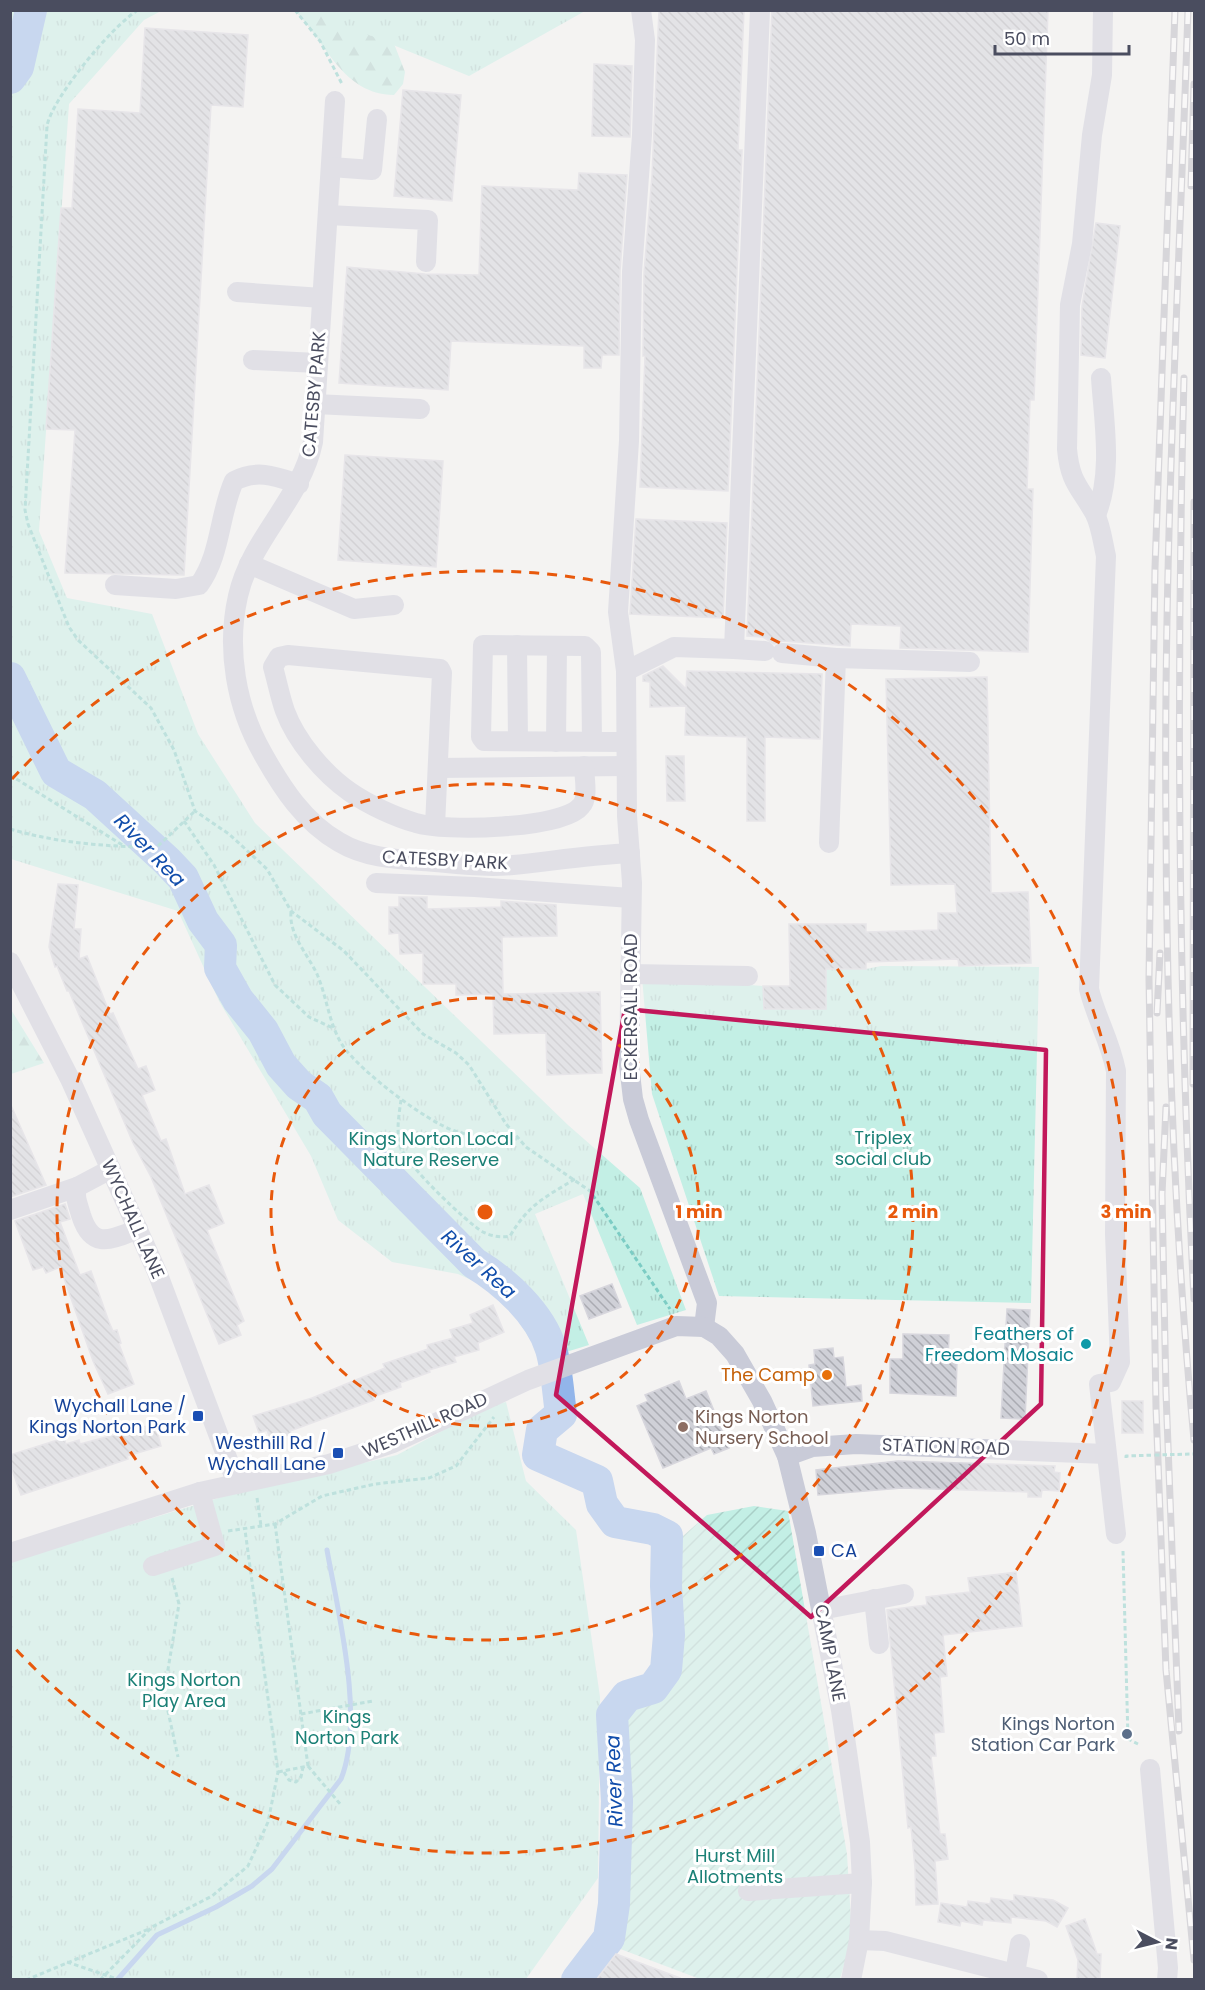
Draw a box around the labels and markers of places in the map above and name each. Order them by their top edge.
centre of rings [475,1202,495,1222]
place label: Feathers of Freedom Mosaic [925,1321,1074,1367]
marker: Feathers of Freedom Mosaic [1079,1337,1093,1351]
place label: The Camp [721,1362,815,1387]
marker: The Camp [820,1368,834,1382]
place label: Wychall Lane / Kings Norton Park [29,1393,187,1439]
place label: Kings Norton Nursery School [695,1404,829,1450]
marker: Wychall Lane / Kings Norton Park [191,1409,205,1423]
marker: Kings Norton Nursery School [676,1420,690,1434]
place label: Westhill Rd / Wychall Lane [207,1430,326,1476]
marker: Westhill Rd / Wychall Lane [331,1446,345,1460]
place label: CA [831,1538,857,1563]
marker: CA [812,1544,826,1558]
place label: Kings Norton Station Car Park [971,1711,1116,1757]
marker: Kings Norton Station Car Park [1120,1727,1134,1741]

